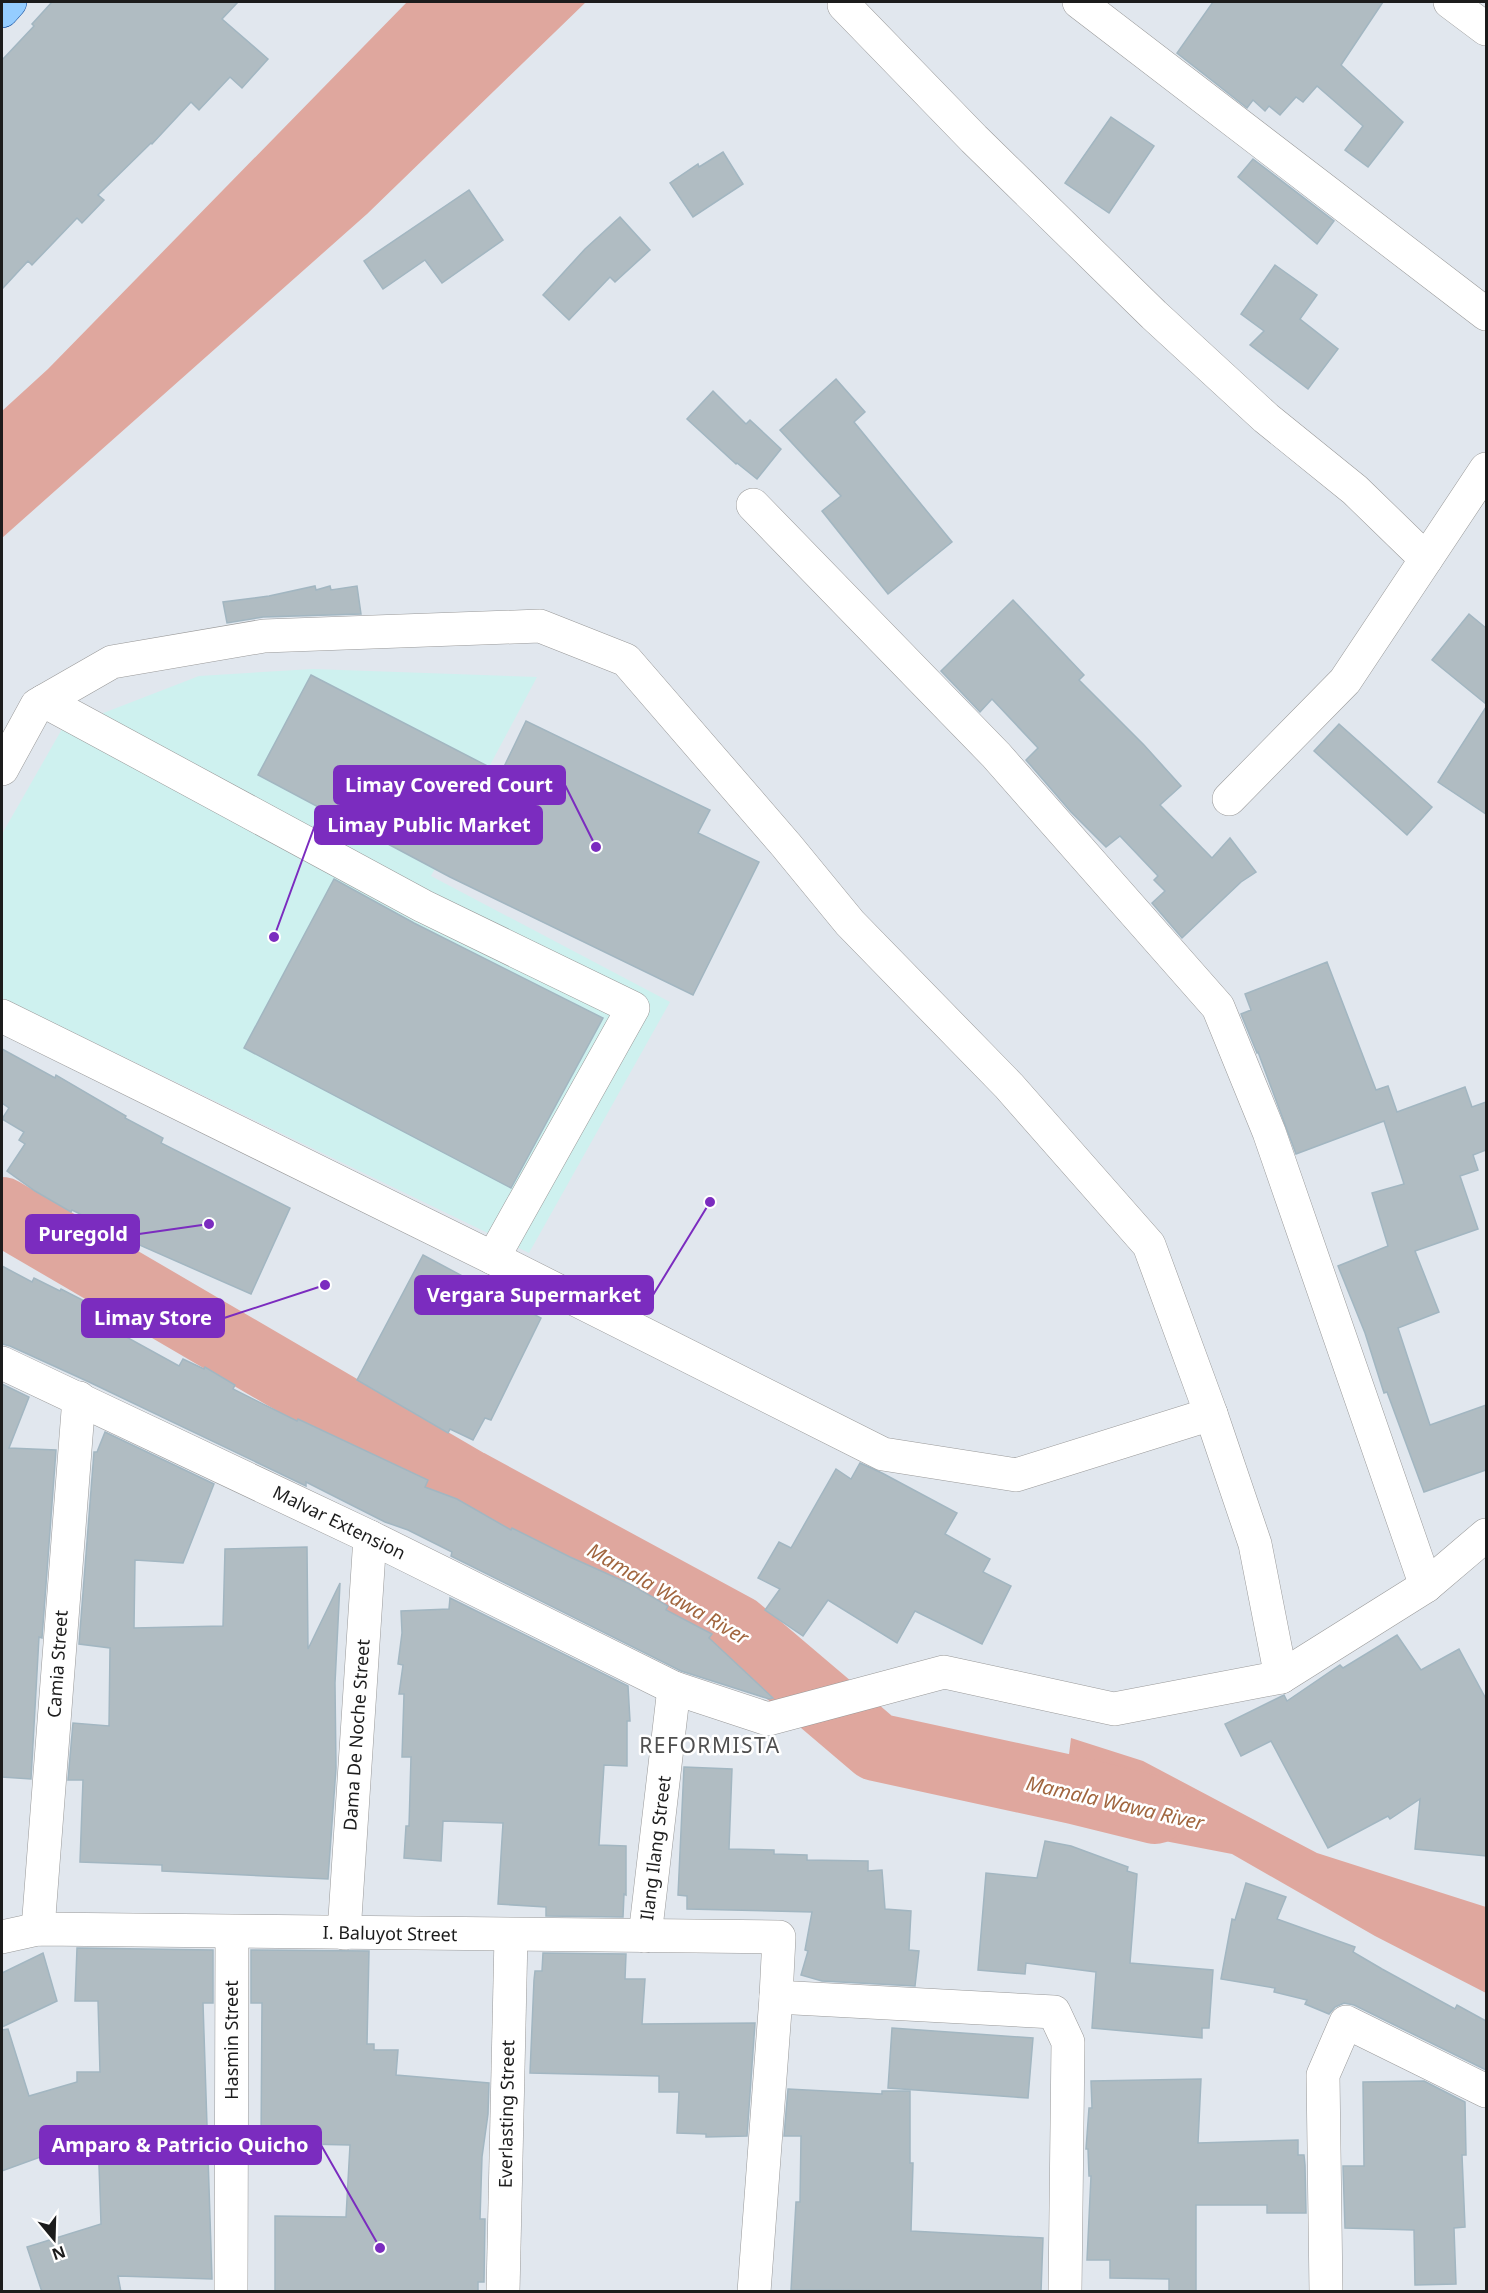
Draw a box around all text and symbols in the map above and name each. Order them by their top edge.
callout: Limay Covered Court [334,766,565,804]
text: Limay Covered Court [345,771,553,798]
callout: Limay Public Market [315,806,542,844]
text: Limay Public Market [327,811,531,838]
callout: Puregold [26,1215,139,1253]
text: Puregold [38,1220,128,1247]
callout: Vergara Supermarket [415,1276,653,1314]
text: Vergara Supermarket [427,1281,642,1308]
callout: Limay Store [82,1299,224,1337]
text: Limay Store [94,1304,212,1331]
street label: Malvar Extension [269,1480,410,1565]
water label: Mamala Wawa River [583,1536,755,1651]
street label: Camia Street [41,1609,73,1719]
street label: Dama De Noche Street [337,1638,375,1832]
district label: REFORMISTA [639,1731,781,1759]
water label: Mamala Wawa River [1024,1769,1208,1836]
street label: Ilang Ilang Street [634,1774,676,1922]
street label: I. Baluyot Street [322,1920,458,1946]
street label: Hasmin Street [219,1980,243,2100]
street label: Everlasting Street [493,2039,519,2188]
callout: Amparo & Patricio Quicho [40,2126,321,2164]
text: Amparo & Patricio Quicho [51,2131,309,2158]
north arrow [24,2209,84,2269]
text: N [49,2241,69,2266]

